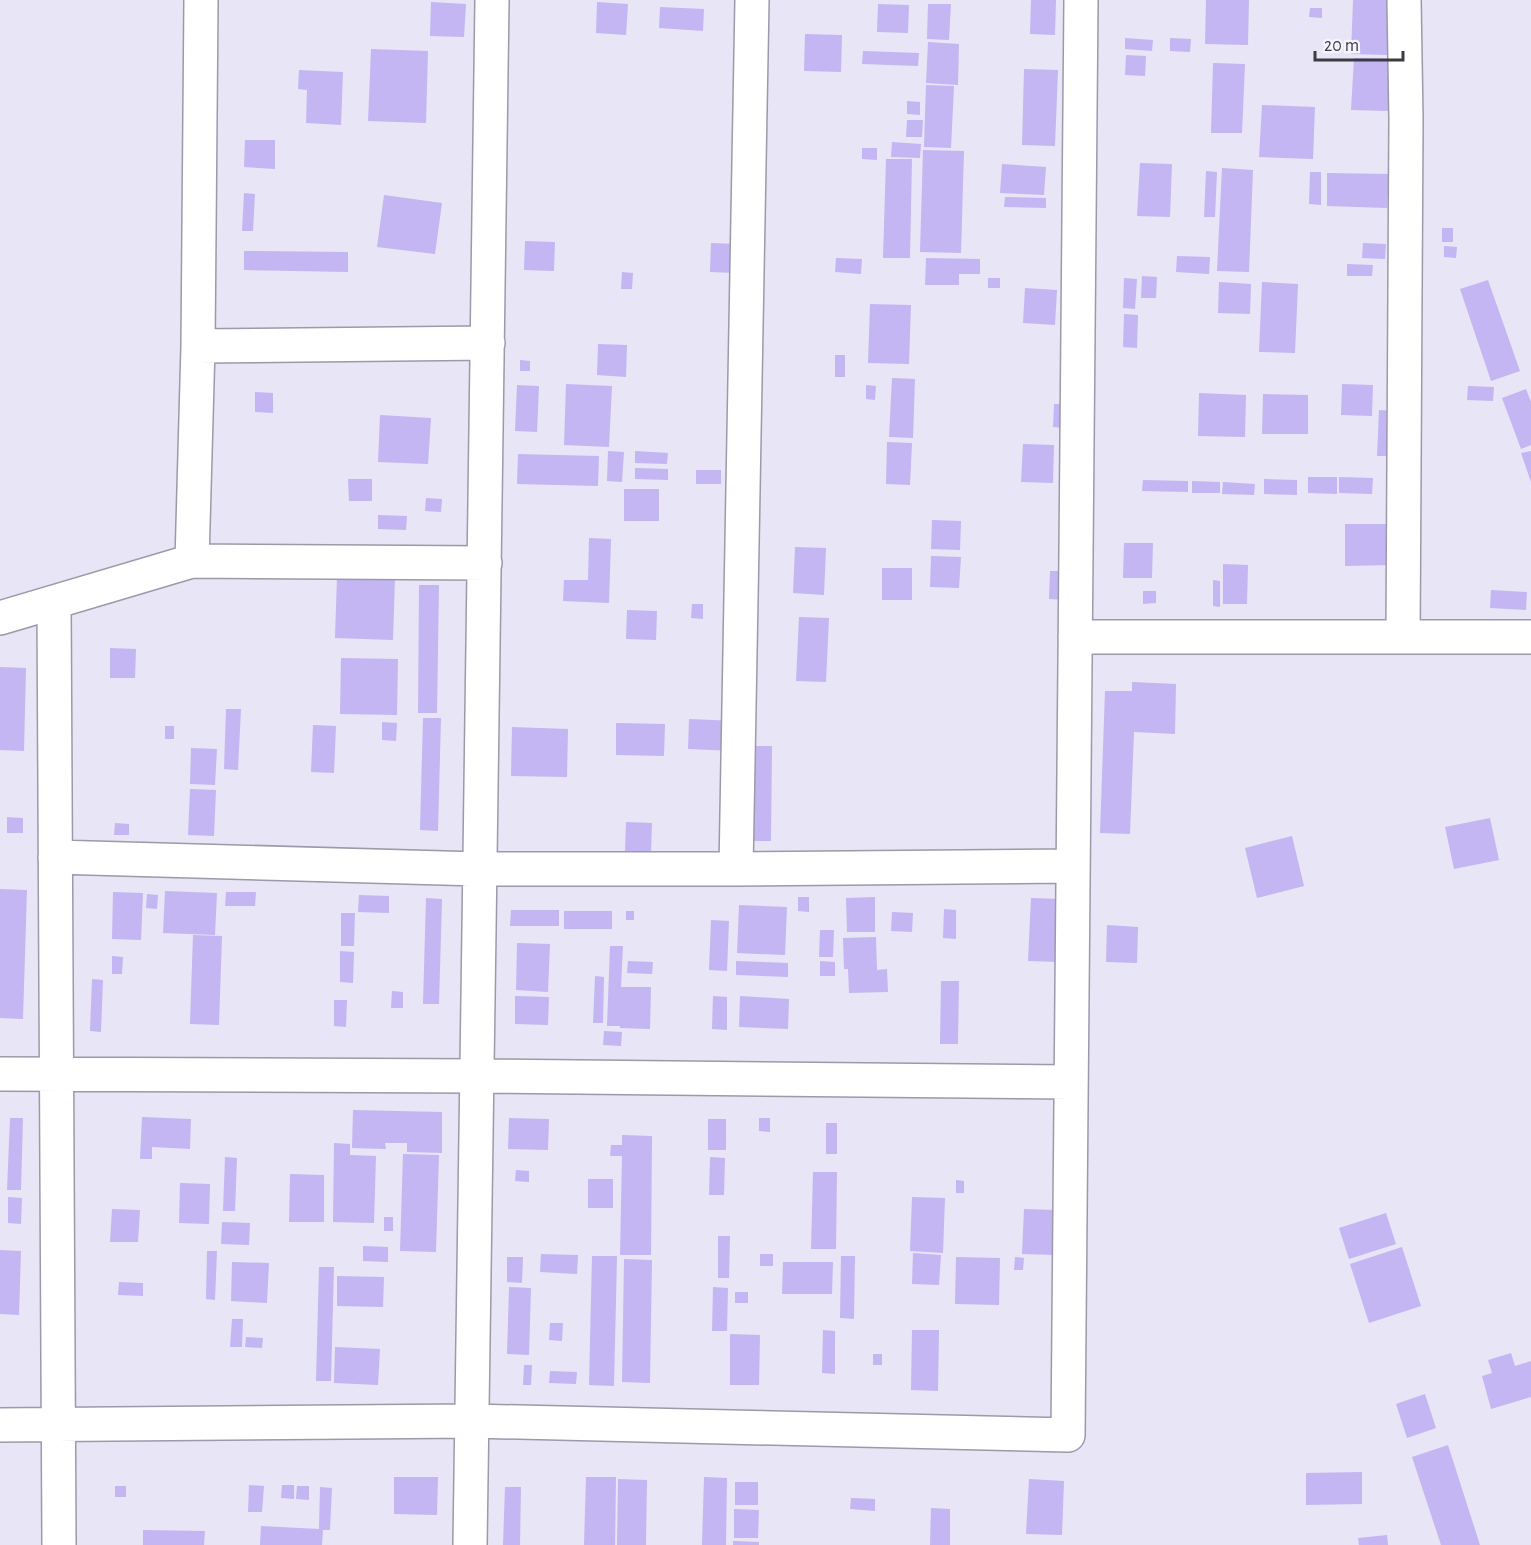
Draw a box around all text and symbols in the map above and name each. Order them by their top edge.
scale bar [1315,24,1404,62]
text: 20 m [1324,37,1359,55]

